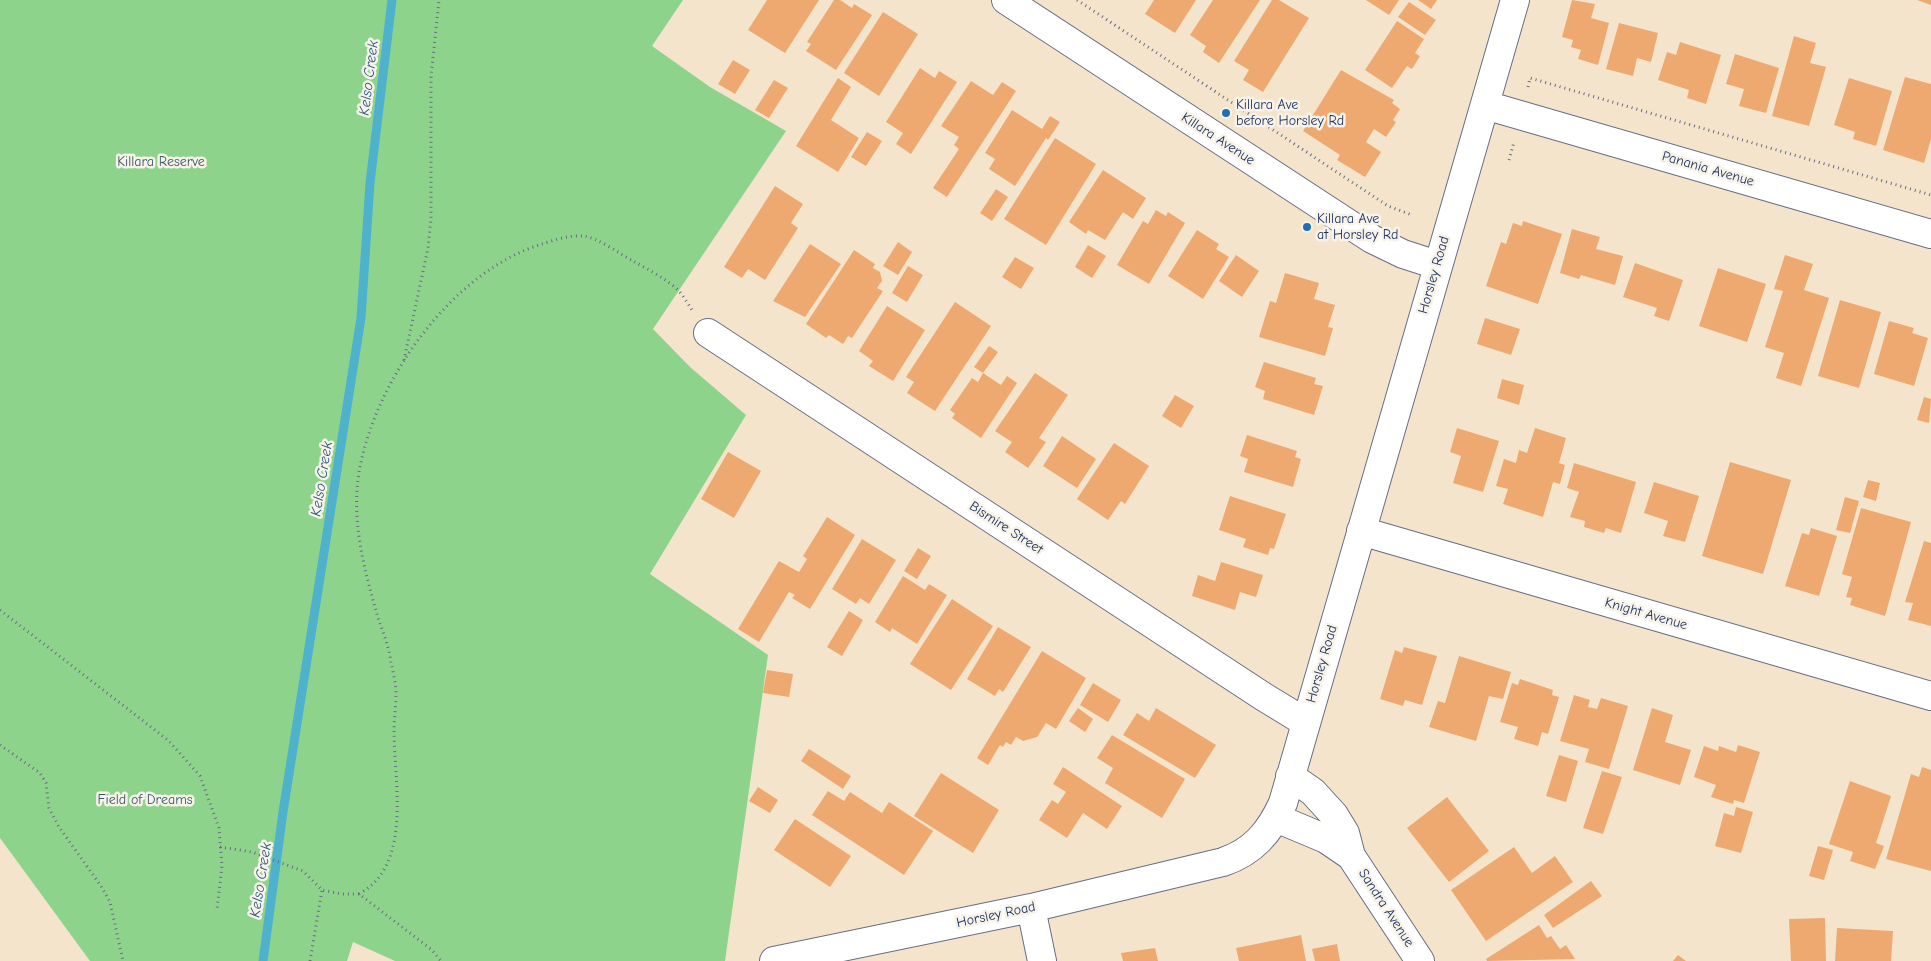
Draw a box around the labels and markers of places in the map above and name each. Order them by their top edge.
place label: Killara Ave before Horsley Rd [1236,97,1344,130]
marker: Killara Ave before Horsley Rd [1220,107,1232,119]
place label: Killara Ave at Horsley Rd [1317,211,1398,243]
marker: Killara Ave at Horsley Rd [1301,221,1313,233]

